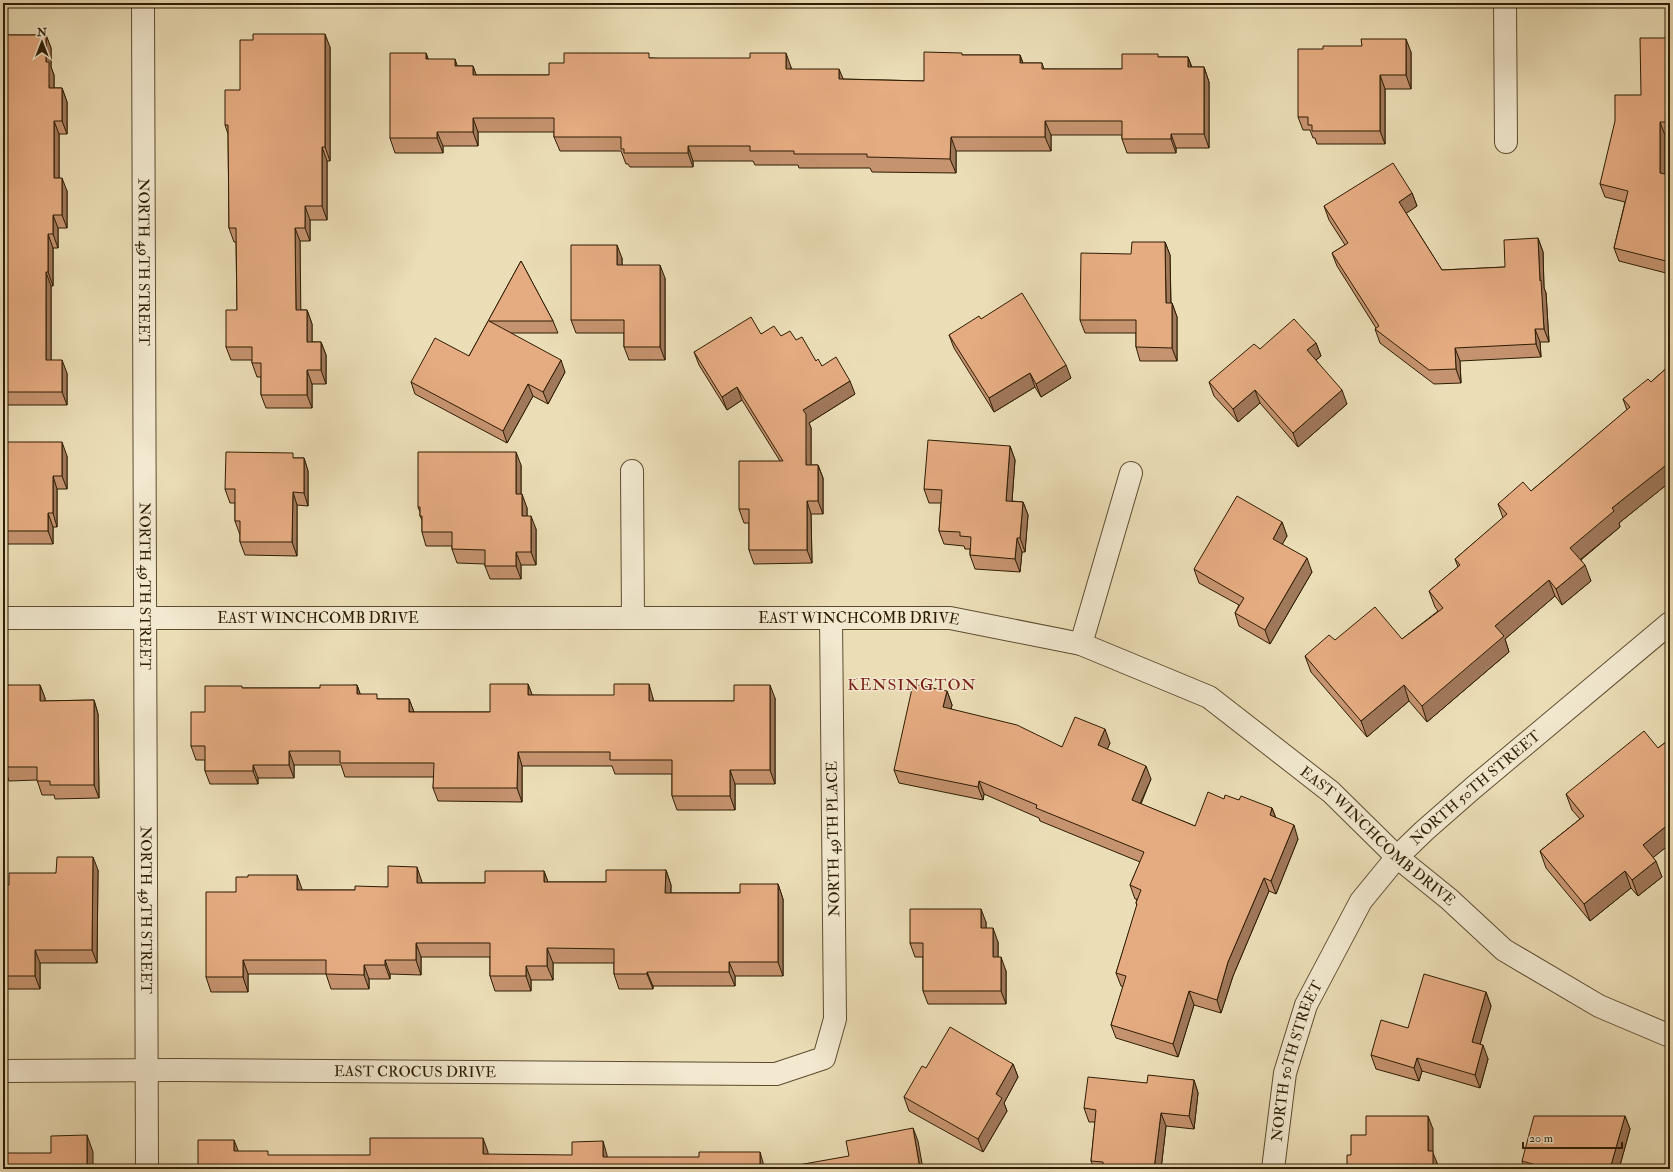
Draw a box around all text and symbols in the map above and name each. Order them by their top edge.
north arrow [22,22,62,62]
text: N [36,26,48,39]
street label: NORTH 49TH STREET [134,178,153,346]
street label: NORTH 49TH STREET [135,502,154,670]
street label: EAST WINCHCOMB DRIVE [217,609,419,628]
street label: EAST WINCHCOMB DRIVE [758,609,962,630]
district label: KENSINGTON [848,675,976,695]
street label: NORTH 50TH STREET [1406,727,1545,849]
street label: NORTH 49TH PLACE [823,761,844,917]
street label: EAST WINCHCOMB DRIVE [1296,762,1459,910]
street label: NORTH 49TH STREET [136,826,155,994]
street label: NORTH 50TH STREET [1268,978,1327,1143]
street label: EAST CROCUS DRIVE [334,1062,496,1082]
scale bar [1523,1124,1622,1150]
text: 20 m [1529,1131,1554,1146]

